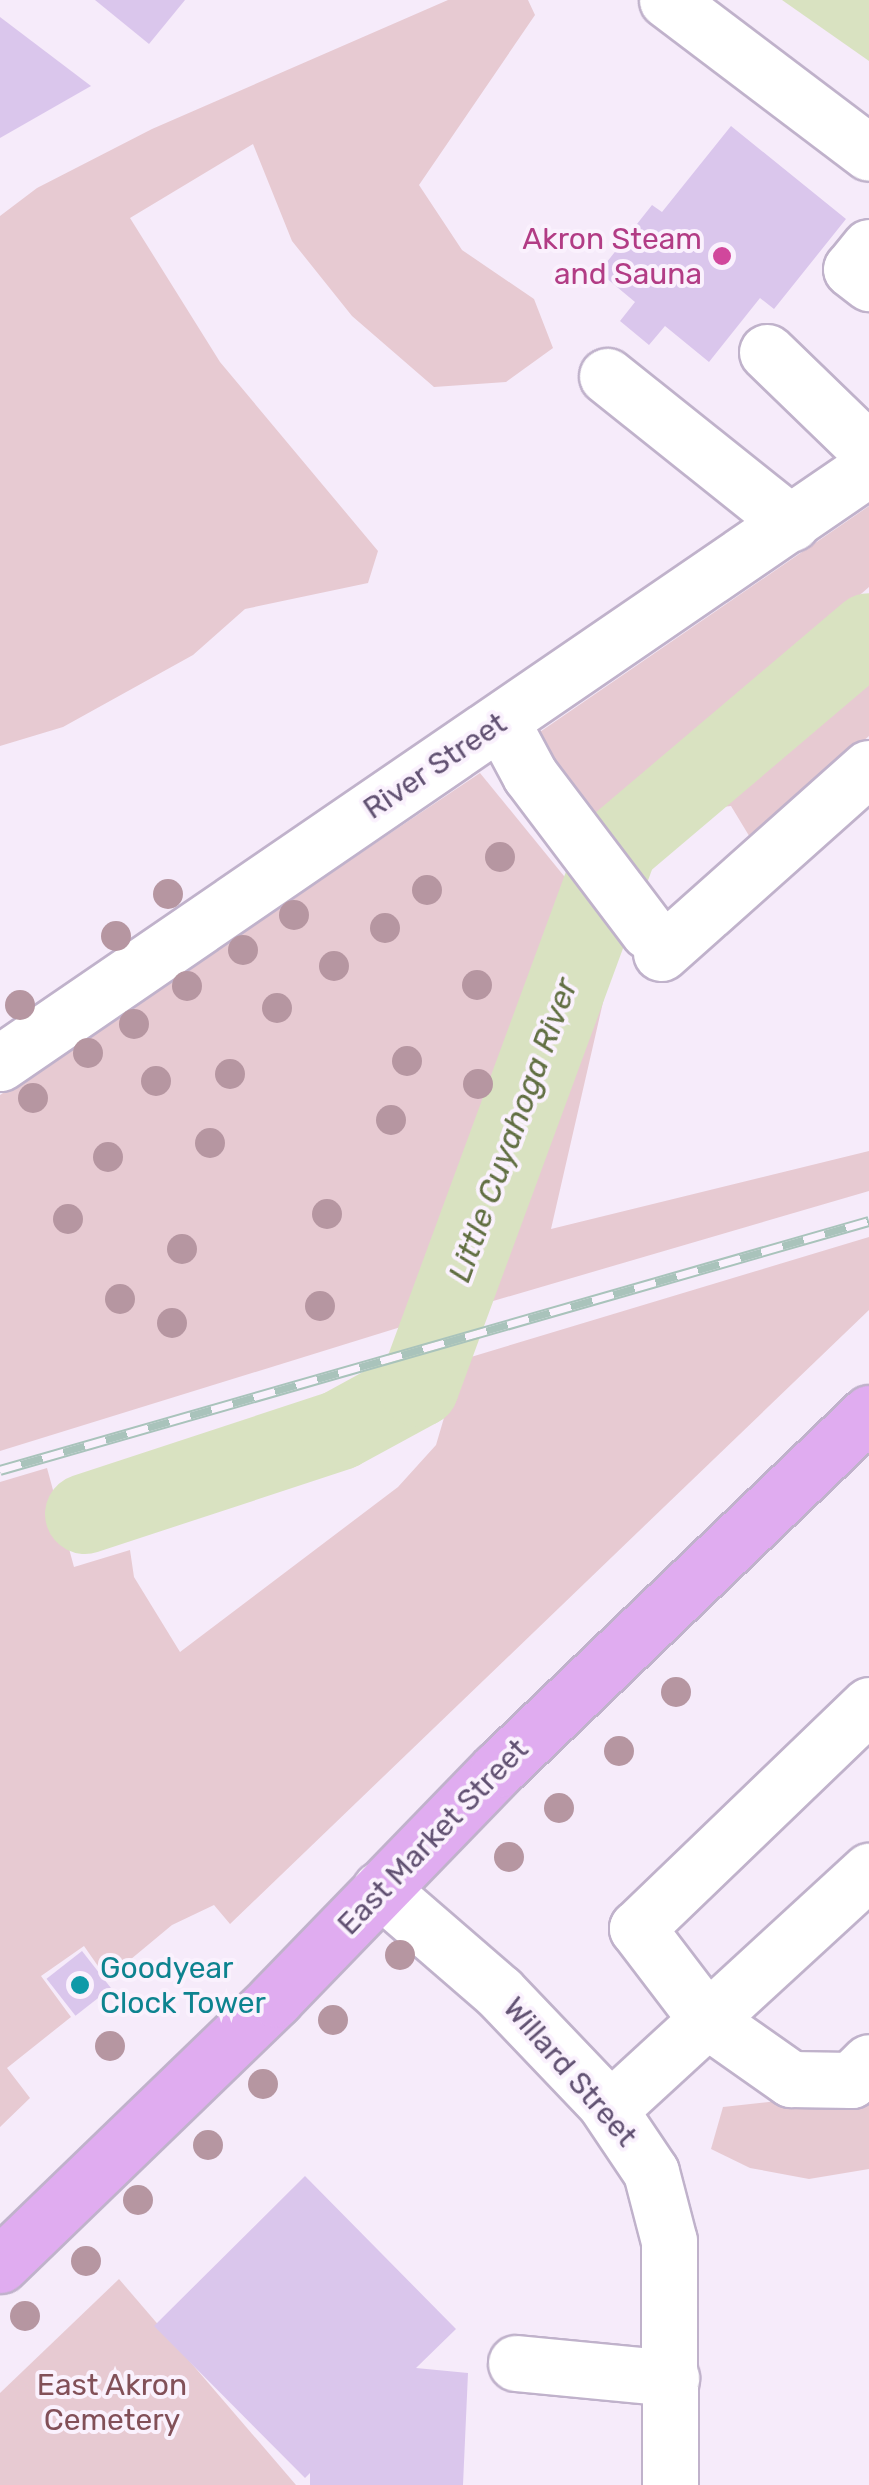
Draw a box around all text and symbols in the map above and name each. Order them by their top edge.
place label: Akron Steam and Sauna [522,221,702,292]
marker: Akron Steam and Sauna [711,245,733,267]
street label: River Street [356,705,514,827]
water label: Little Cuyahoga River [440,973,586,1287]
street label: East Market Street [330,1732,536,1942]
place label: Goodyear Clock Tower [100,1950,267,2020]
marker: Goodyear Clock Tower [69,1974,91,1996]
street label: Willard Street [496,1990,644,2154]
park label: East Akron Cemetery [36,2367,188,2438]

